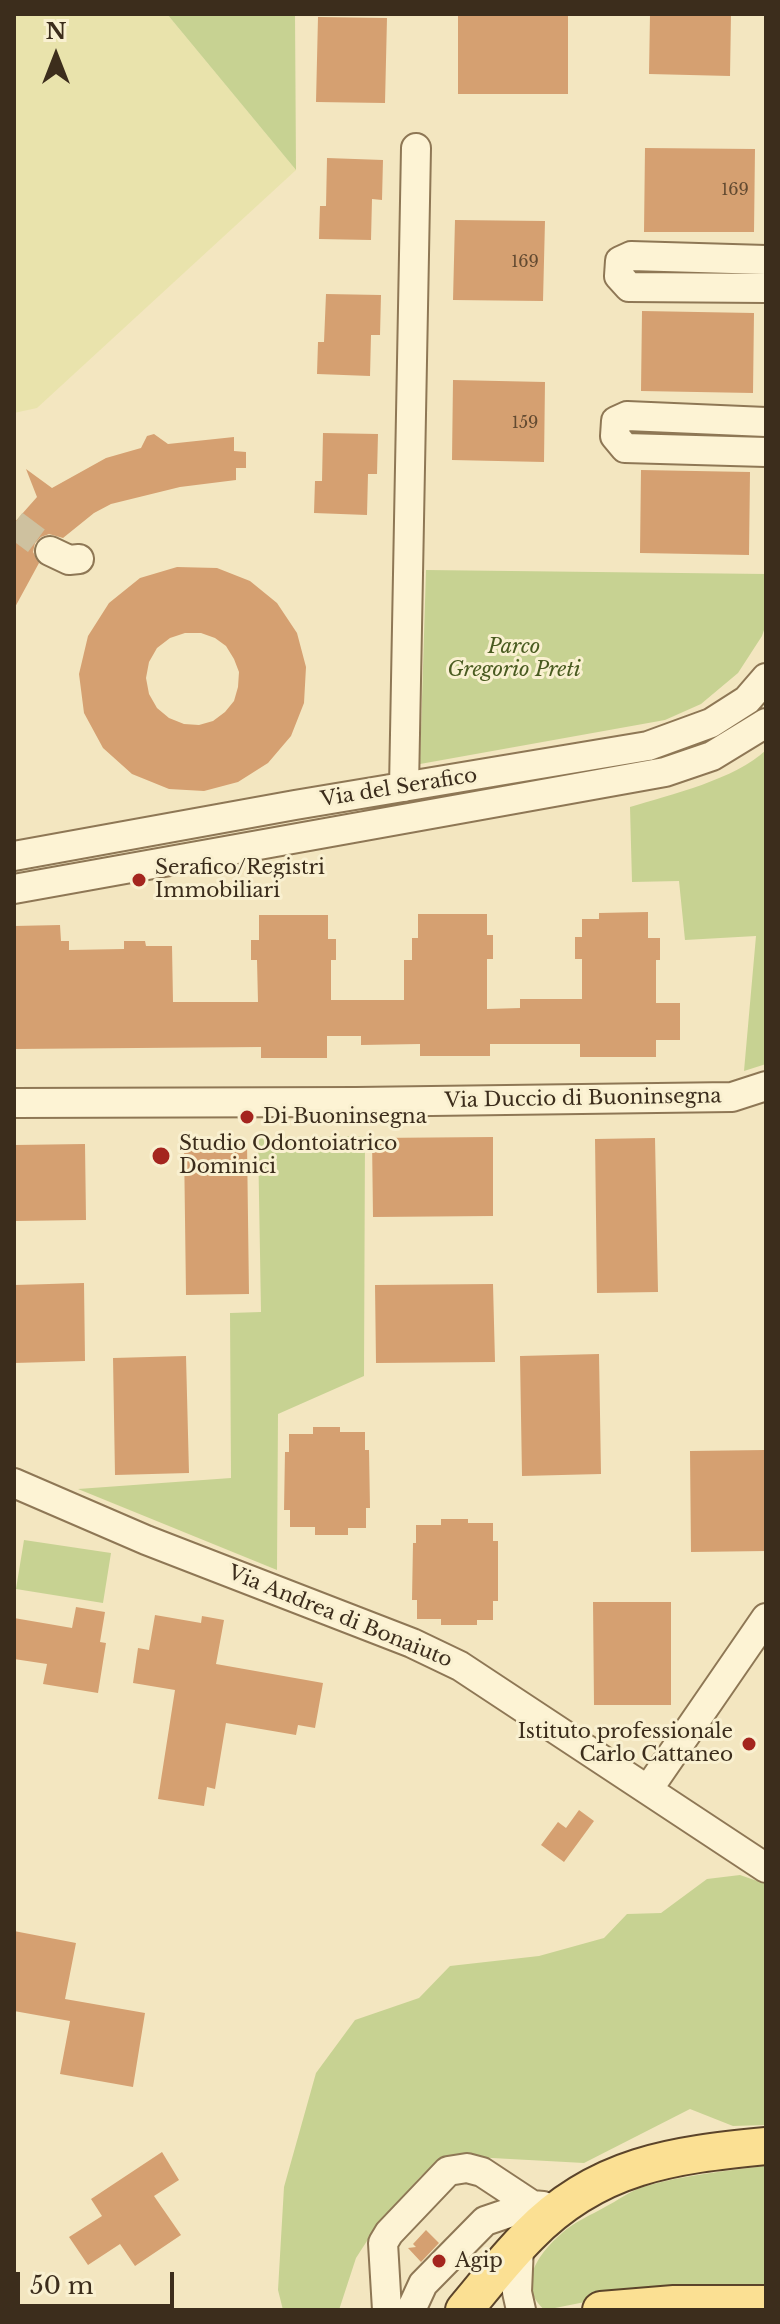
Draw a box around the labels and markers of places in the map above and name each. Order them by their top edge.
place label: Serafico/Registri Immobiliari [155,856,325,903]
marker: Serafico/Registri Immobiliari [130,871,148,889]
place label: Di Buoninsegna [263,1105,427,1129]
marker: Di Buoninsegna [238,1108,256,1126]
place label: Studio Odontoiatrico Dominici [179,1132,397,1179]
marker: Studio Odontoiatrico Dominici [150,1145,172,1167]
place label: Istituto professionale Carlo Cattaneo [518,1720,733,1767]
marker: Istituto professionale Carlo Cattaneo [740,1735,758,1753]
place label: Agip [455,2249,503,2273]
marker: Agip [430,2252,448,2270]

